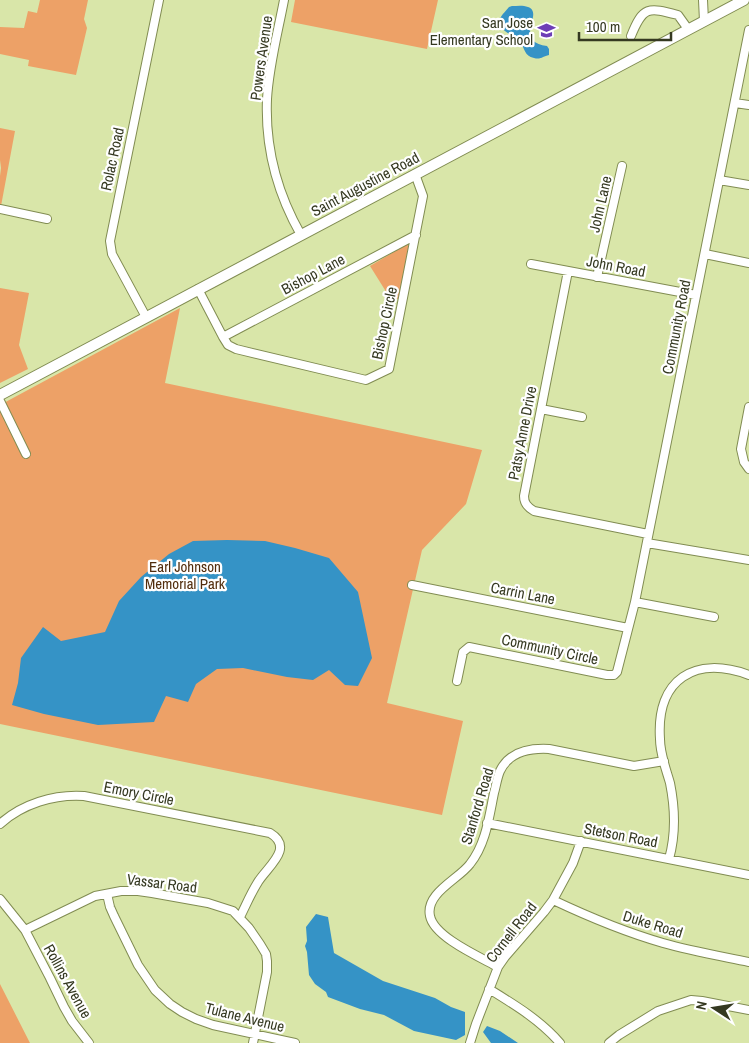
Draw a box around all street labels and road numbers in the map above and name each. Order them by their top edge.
street label: Powers Avenue [245,14,277,102]
street label: Rolac Road [95,125,129,193]
street label: Saint Augustine Road [307,147,423,221]
street label: John Lane [583,173,617,234]
street label: Bishop Lane [278,248,349,299]
street label: John Road [585,250,647,282]
street label: Community Road [657,278,695,376]
street label: Bishop Circle [366,285,402,361]
street label: Patsy Anne Drive [503,384,541,482]
street label: Carrin Lane [489,576,557,610]
street label: Community Circle [500,628,600,670]
street label: Stanford Road [455,765,499,847]
street label: Emory Circle [102,776,176,810]
street label: Stetson Road [582,818,660,852]
street label: Vassar Road [126,868,198,898]
street label: Cornell Road [481,897,541,967]
street label: Duke Road [621,905,685,943]
street label: Rollins Avenue [39,940,97,1022]
street label: Tulane Avenue [203,997,287,1037]

